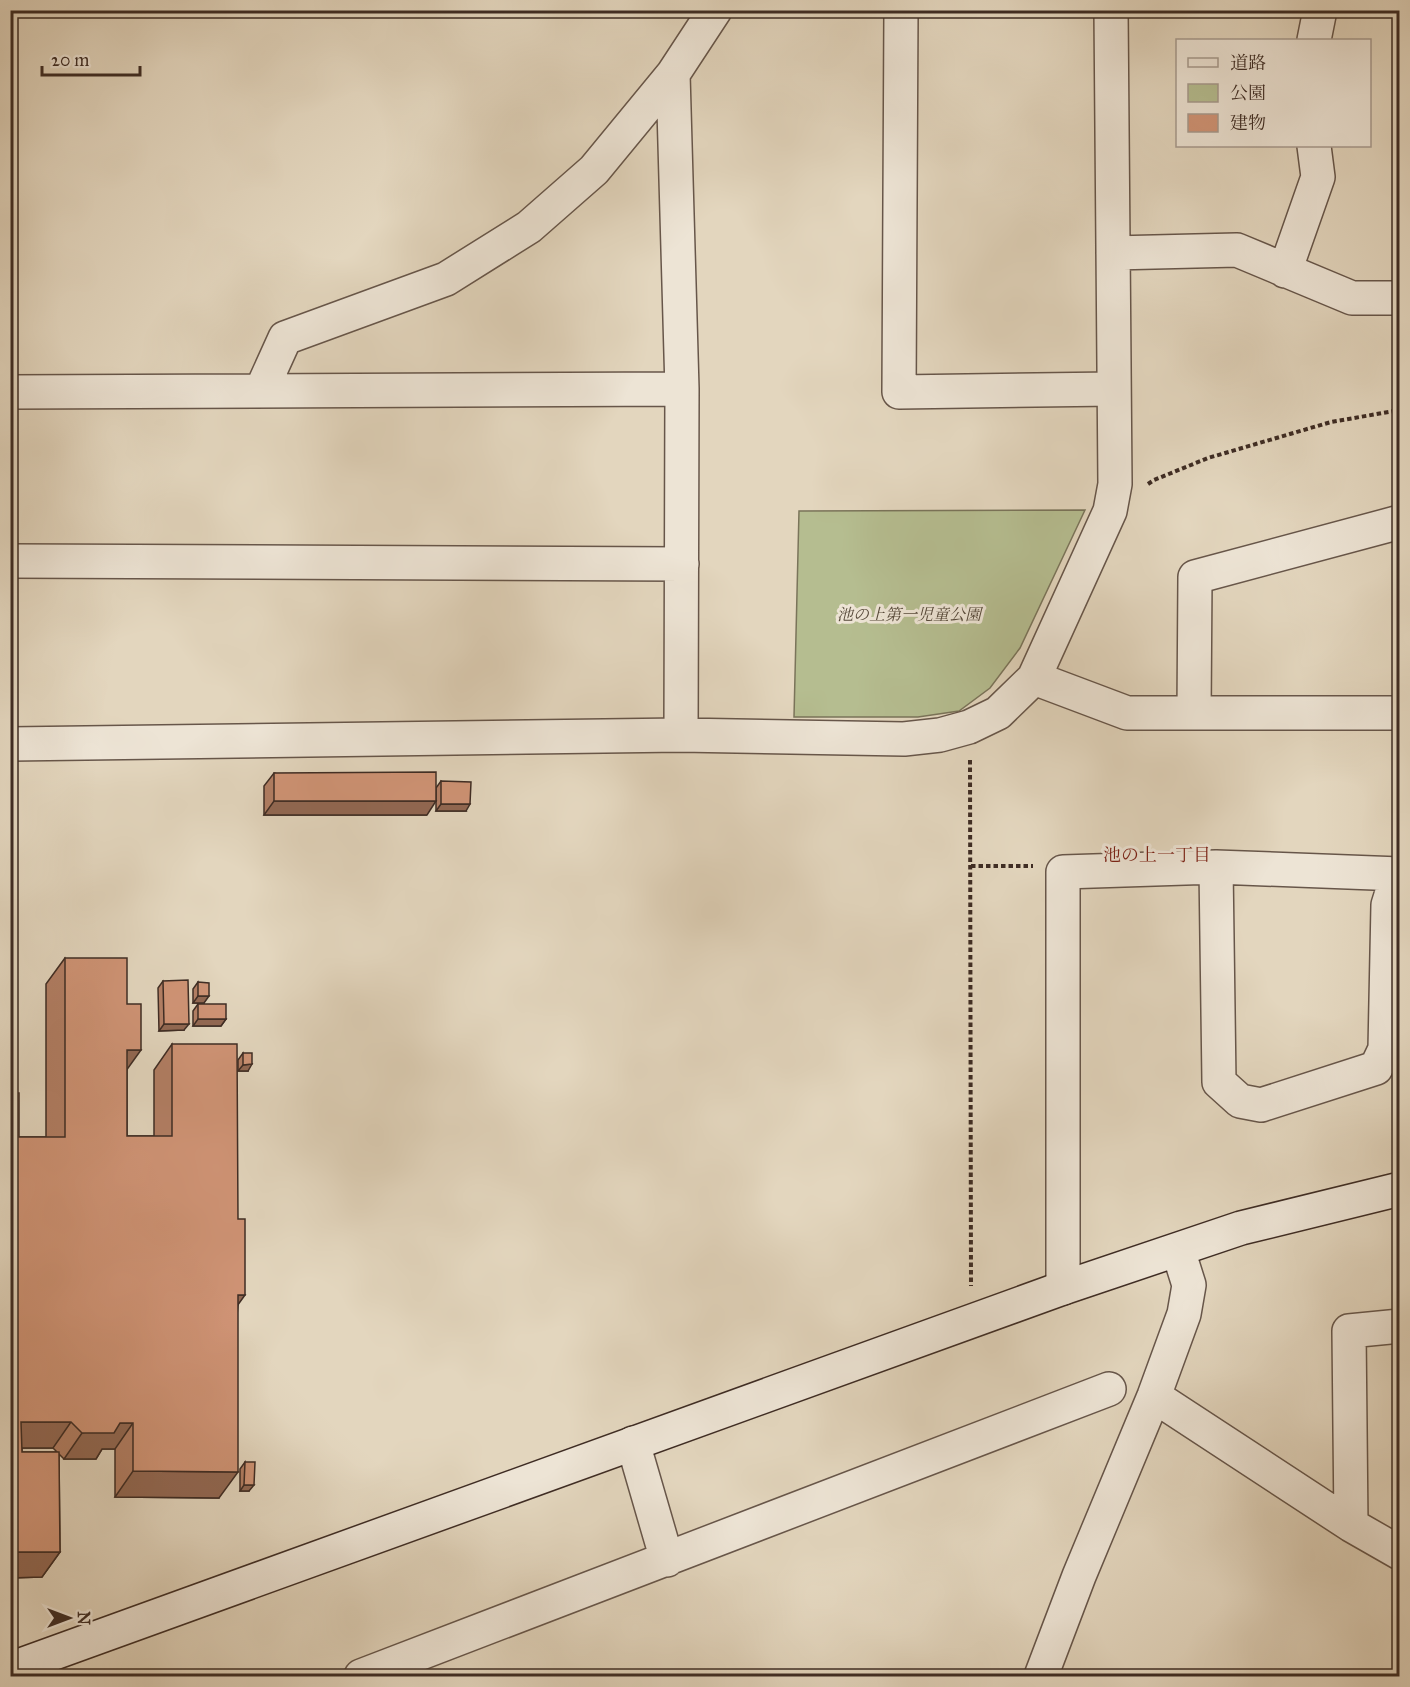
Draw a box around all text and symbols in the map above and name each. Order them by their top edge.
scale bar [42,39,140,77]
legend [1176,39,1371,147]
text: 20 m [51,49,89,71]
text: 道路 [1230,52,1266,74]
text: 公園 [1230,82,1266,104]
text: 建物 [1230,112,1266,134]
park label: 池の上第一児童公園 [837,605,984,624]
district label: 池の上一丁目 [1103,844,1211,866]
north arrow [39,1588,99,1648]
text: N [74,1611,93,1625]

